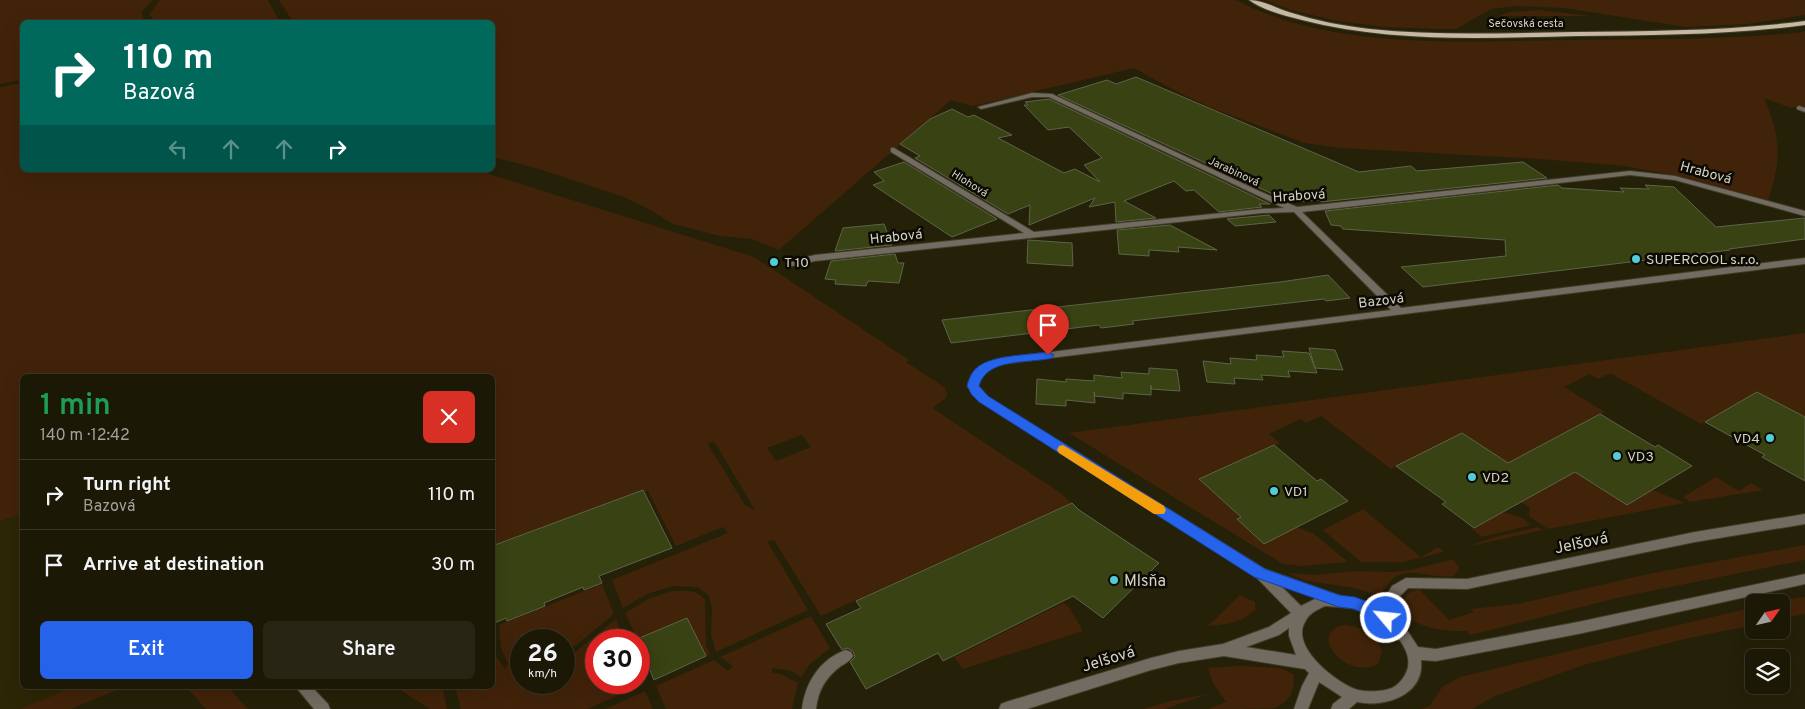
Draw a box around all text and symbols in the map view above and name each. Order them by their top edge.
street label: Sečovská cesta [1488,17,1564,31]
text: 110 m [123,37,213,81]
icon: right [40,40,105,105]
text: Bazová [123,80,195,107]
icon: left [164,135,192,163]
icon: ahead [217,135,245,163]
icon: ahead [270,135,298,163]
icon: right [323,135,351,163]
street label: Jarabinová [1206,154,1261,190]
street label: Hrabová [1678,158,1733,188]
street label: Hlohová [949,167,991,201]
street label: Hrabová [1272,186,1326,207]
street label: Hrabová [869,226,923,249]
place label: SUPERCOOL s.r.o. [1646,252,1759,269]
marker: SUPERCOOL s.r.o. [1630,253,1642,265]
place label: T 10 [784,255,809,272]
marker: T 10 [768,256,780,268]
street label: Bazová [1357,290,1405,313]
pin [1027,304,1069,355]
icon: arrive [1034,311,1062,339]
text: 1 min [40,388,111,425]
button: close [423,391,475,443]
text: 140 m · 12:42 [40,426,130,446]
place label: VD4 [1733,431,1760,448]
marker: VD4 [1764,432,1776,444]
place label: VD3 [1627,449,1654,466]
marker: VD3 [1611,450,1623,462]
place label: VD2 [1482,470,1509,487]
marker: VD2 [1466,471,1478,483]
text: Turn right [83,473,171,497]
icon: right [40,481,68,509]
text: 110 m [428,483,475,507]
place label: VD1 [1284,484,1308,501]
marker: VD1 [1268,485,1280,497]
text: Bazová [83,497,135,517]
street label: Jelšová [1553,529,1610,559]
icon: arrive [40,551,68,579]
text: Arrive at destination [83,553,264,577]
text: 30 m [431,553,475,577]
place label: Mlsňa [1124,572,1166,592]
marker: Mlsňa [1108,574,1120,586]
position arrow [1359,591,1411,643]
north arrow [1745,594,1790,639]
map controls [1745,594,1790,694]
button: Exit [40,621,253,679]
button: Share [263,621,475,679]
speed limit sign: 30 [585,629,650,694]
text: 26 [527,639,558,671]
street label: Jelšová [1080,642,1137,677]
button: layers [1745,649,1790,694]
text: km/h [528,666,557,682]

